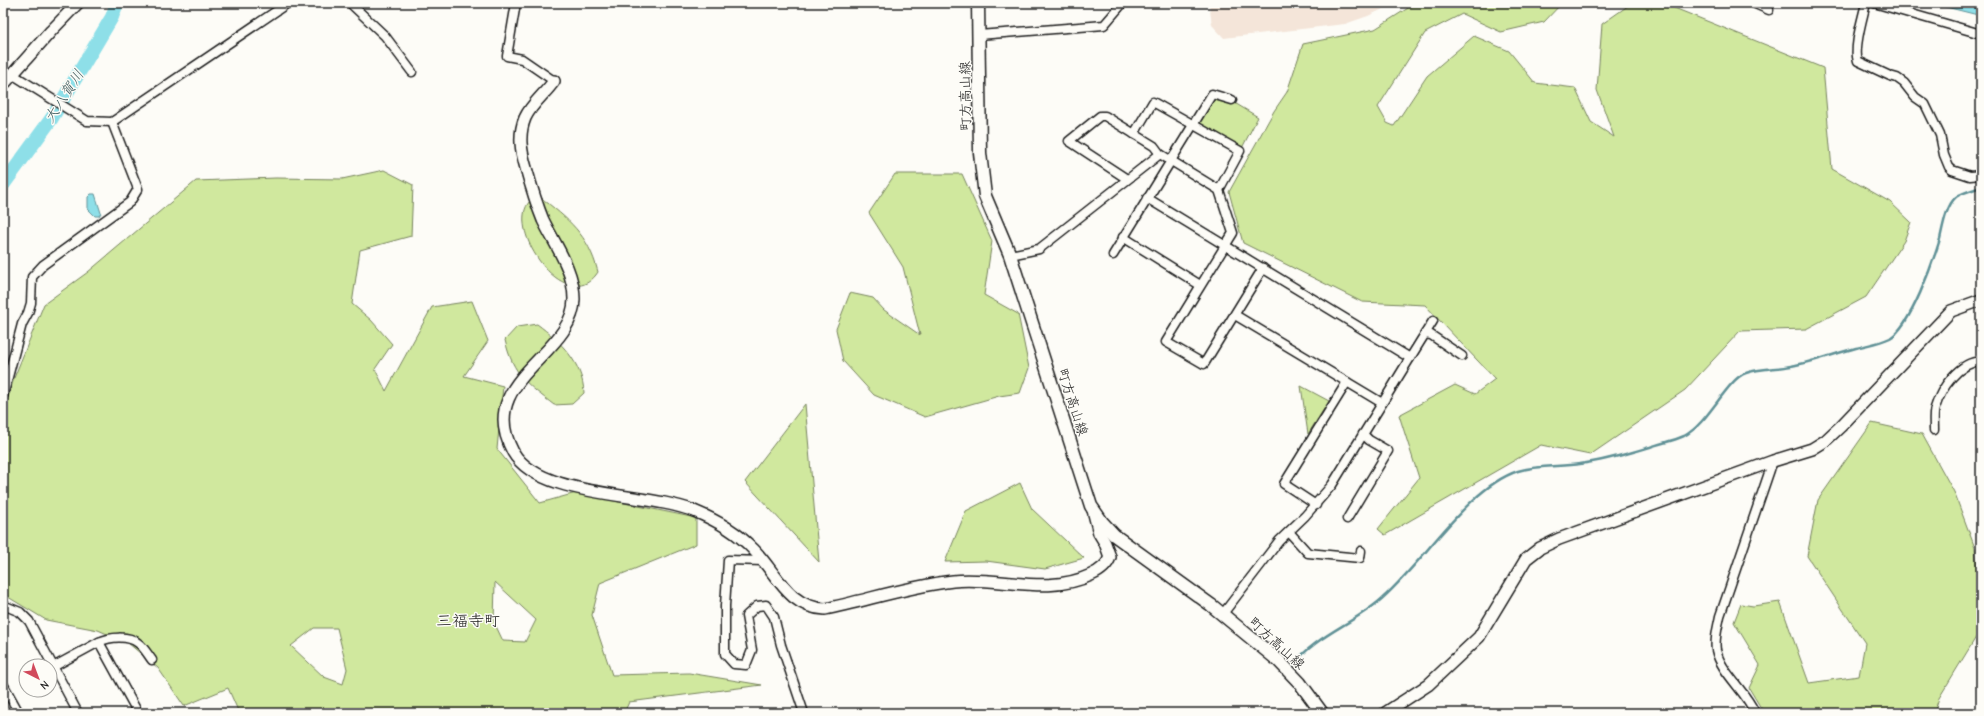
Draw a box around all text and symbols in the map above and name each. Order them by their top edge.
street label: 町方高山線 [956,61,975,131]
water label: 大八賀川 [40,66,88,126]
street label: 町方高山線 [1054,366,1091,438]
district label: 三福寺町 [436,612,500,630]
street label: 町方高山線 [1245,614,1308,673]
north arrow [18,658,58,698]
text: N [37,678,51,692]

